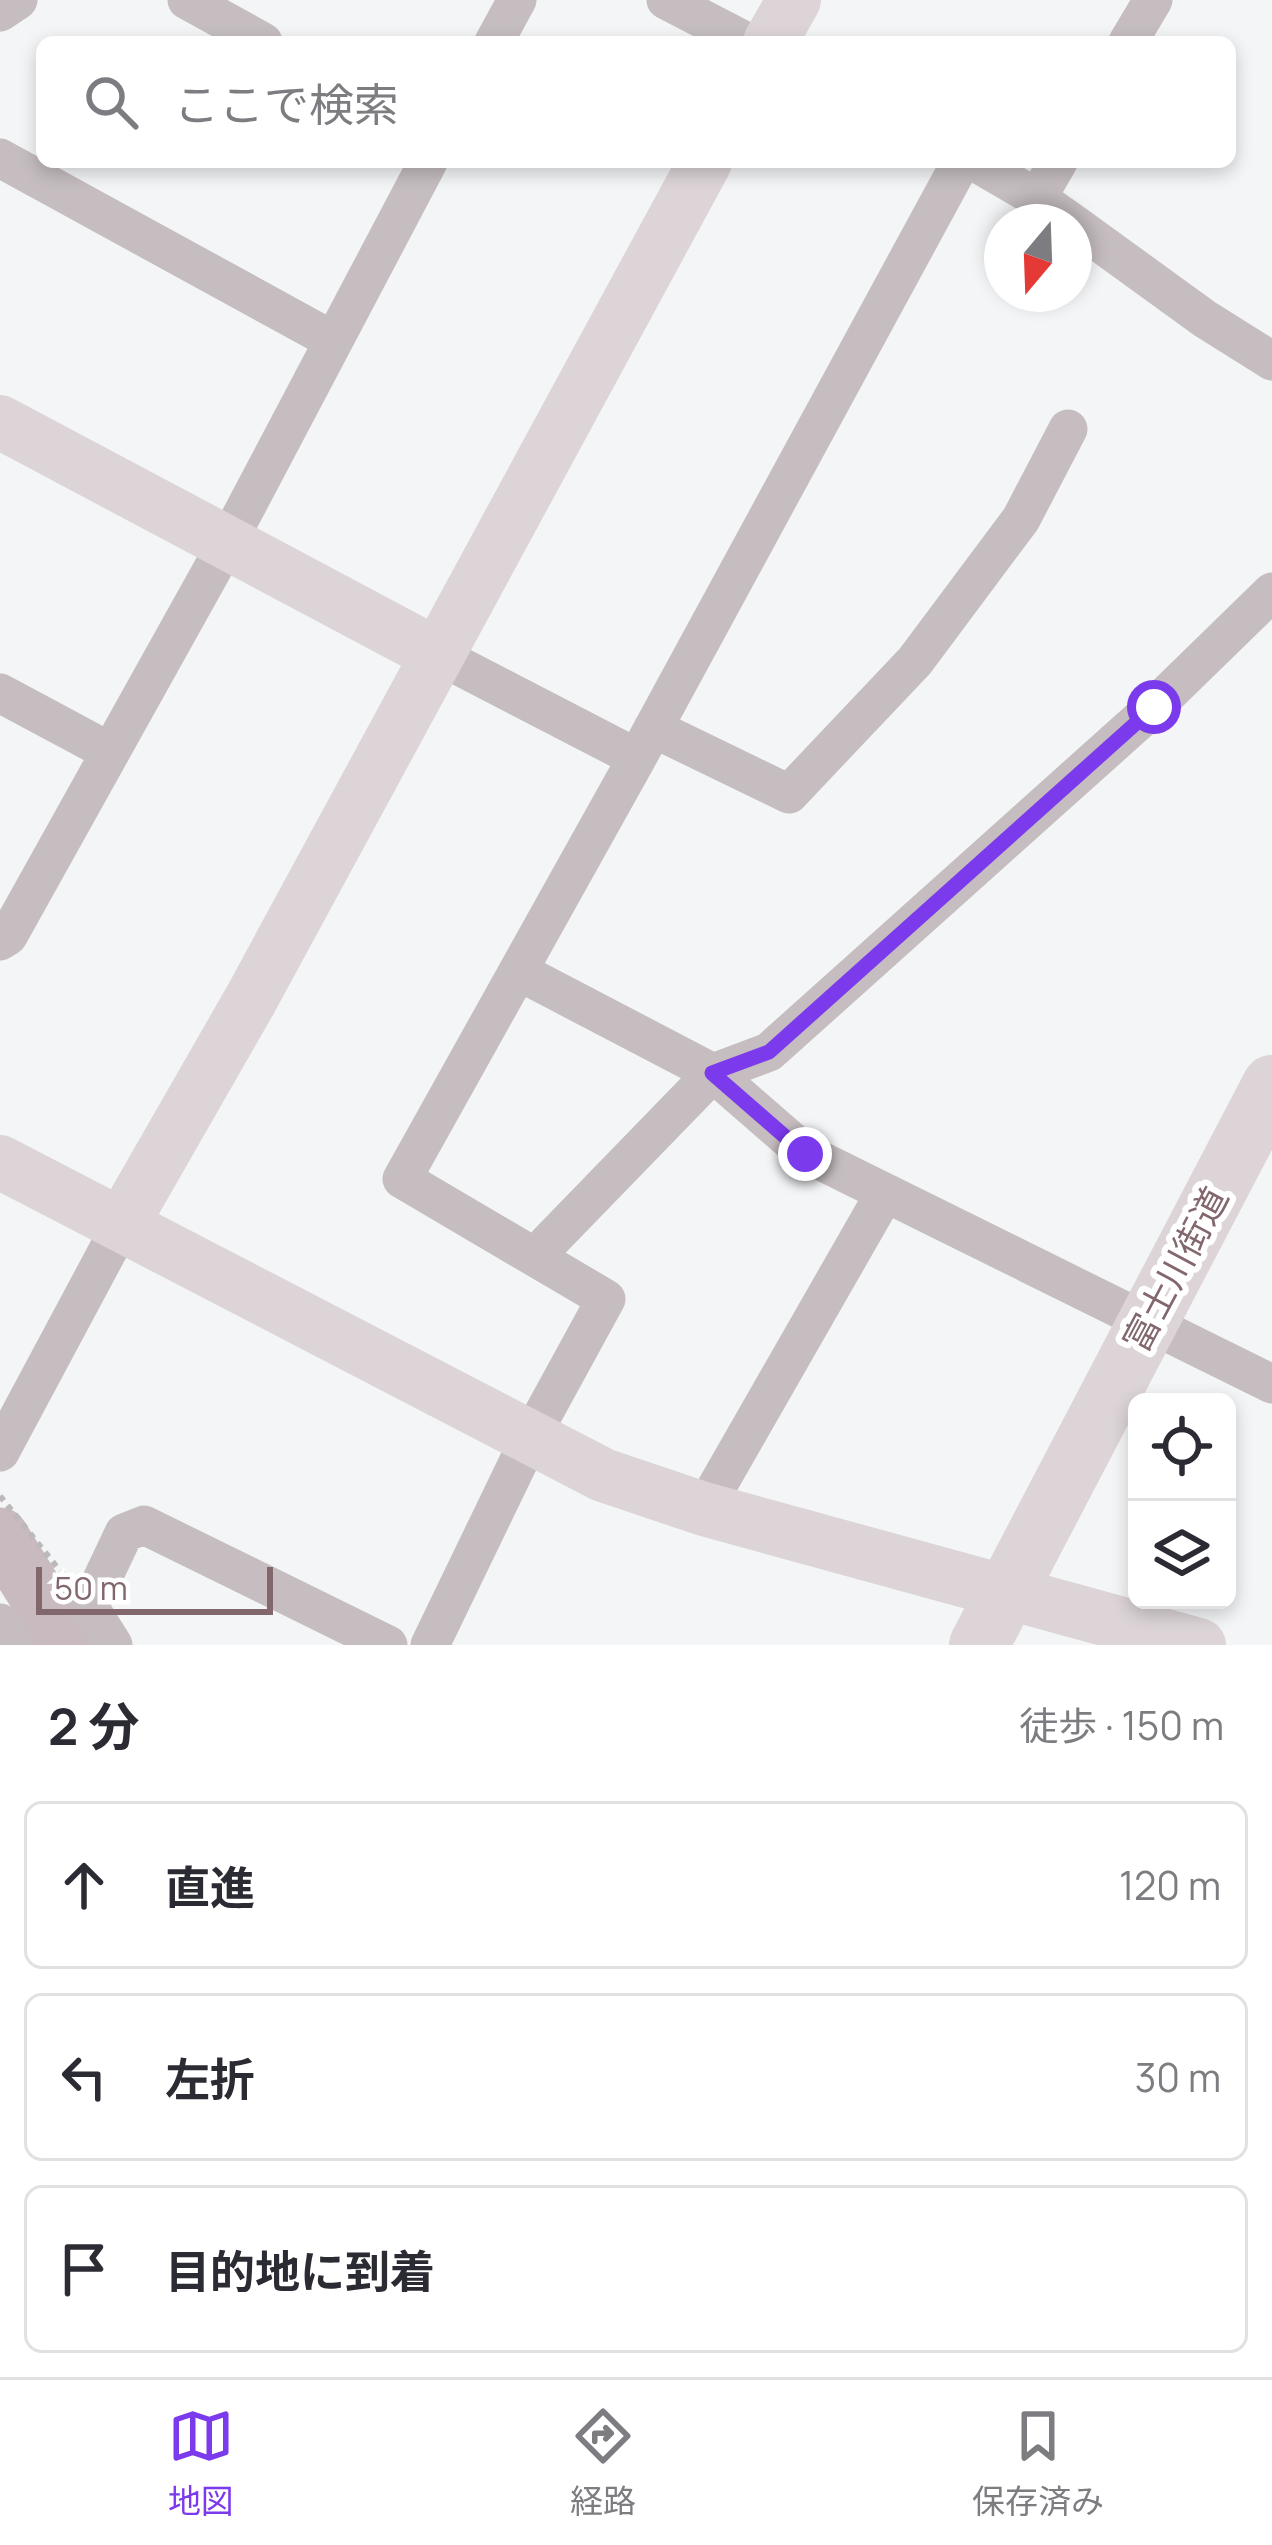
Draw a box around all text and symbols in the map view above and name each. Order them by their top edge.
search box [36,36,1236,168]
icon: search [78,69,144,135]
text: ここで検索 [174,73,399,135]
north arrow [984,204,1092,312]
route start [1127,680,1181,734]
route end [778,1127,832,1181]
street label: 富士川街道 [1111,1178,1239,1360]
map controls [1128,1393,1236,1609]
button: locate [1128,1393,1236,1501]
button: layers [1128,1501,1236,1609]
scale bar [36,1561,273,1614]
text: 50 m [54,1565,128,1610]
text: 2 分 [48,1691,140,1760]
text: 徒歩 · 150 m [1019,1698,1224,1752]
icon: ahead [51,1852,117,1918]
text: 直進 [165,1856,255,1918]
text: 120 m [1119,1858,1221,1912]
icon: left [51,2044,117,2110]
text: 左折 [165,2048,255,2110]
text: 30 m [1135,2050,1221,2104]
icon: arrive [51,2236,117,2302]
text: 目的地に到着 [165,2240,435,2302]
tab: 地図 [168,2403,234,2523]
tab: 経路 [570,2403,636,2523]
tab: 保存済み [972,2403,1104,2523]

